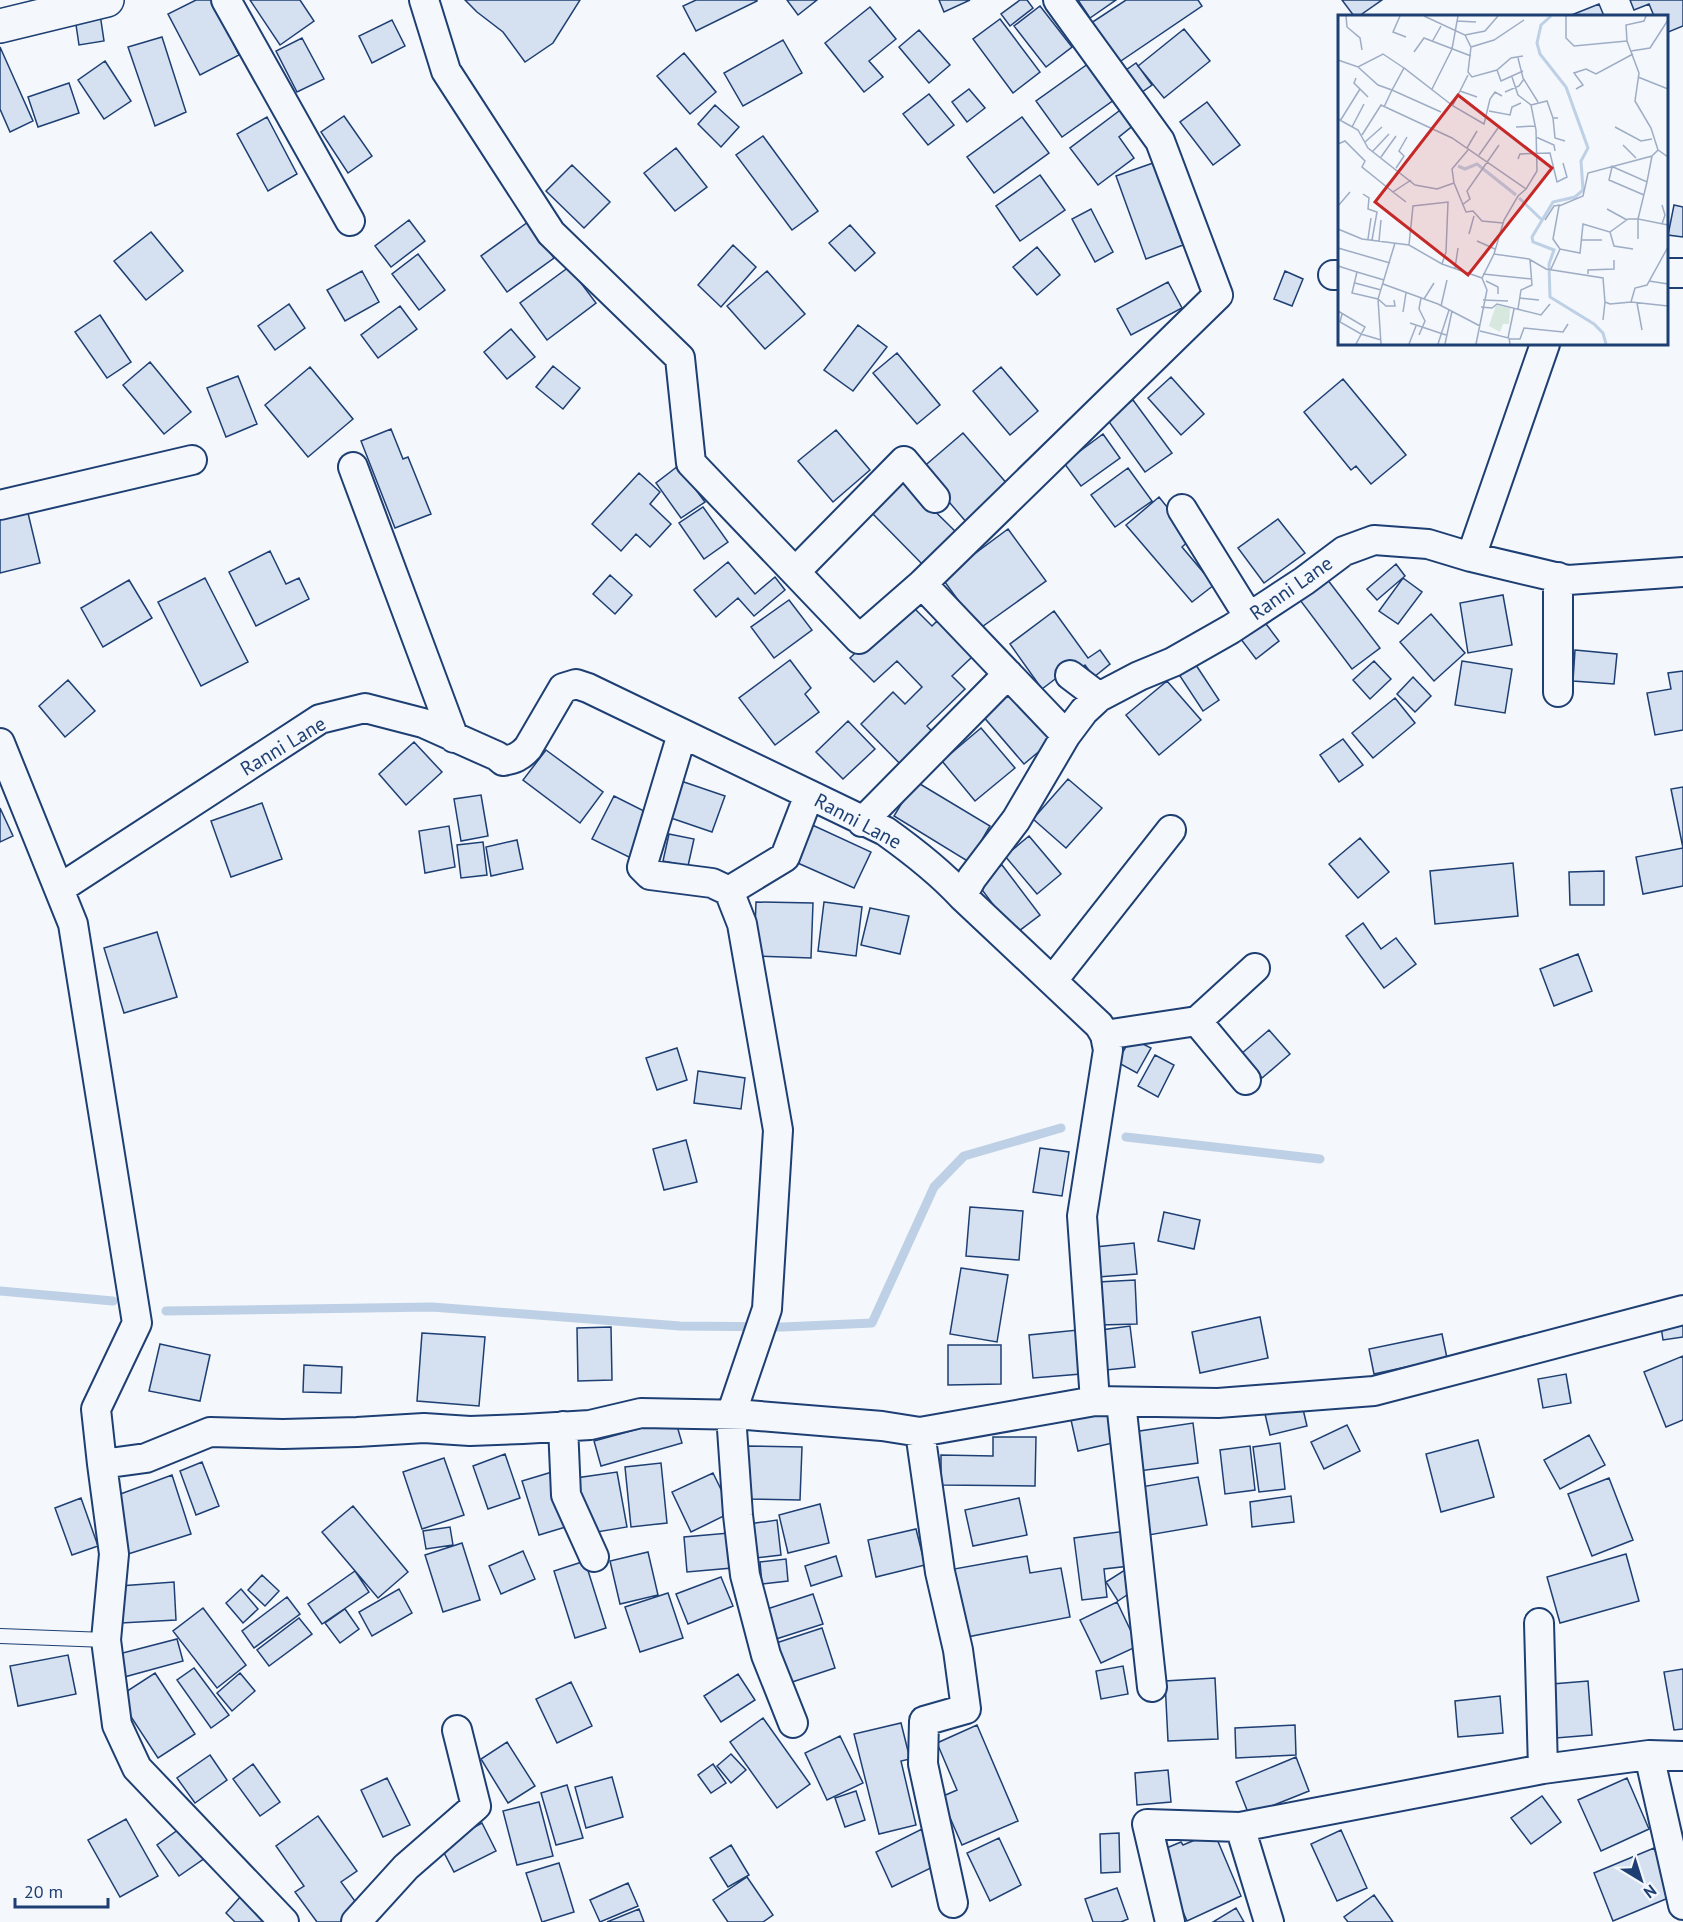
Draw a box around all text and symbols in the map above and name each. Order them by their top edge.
inset map [1338,15,1668,345]
street label: Ranni Lane [1245,550,1337,626]
street label: Ranni Lane [236,710,330,782]
street label: Ranni Lane [810,787,906,855]
north arrow [1611,1850,1671,1910]
scale bar [15,1871,108,1909]
text: 20 m [24,1880,63,1903]
text: N [1640,1881,1661,1903]

